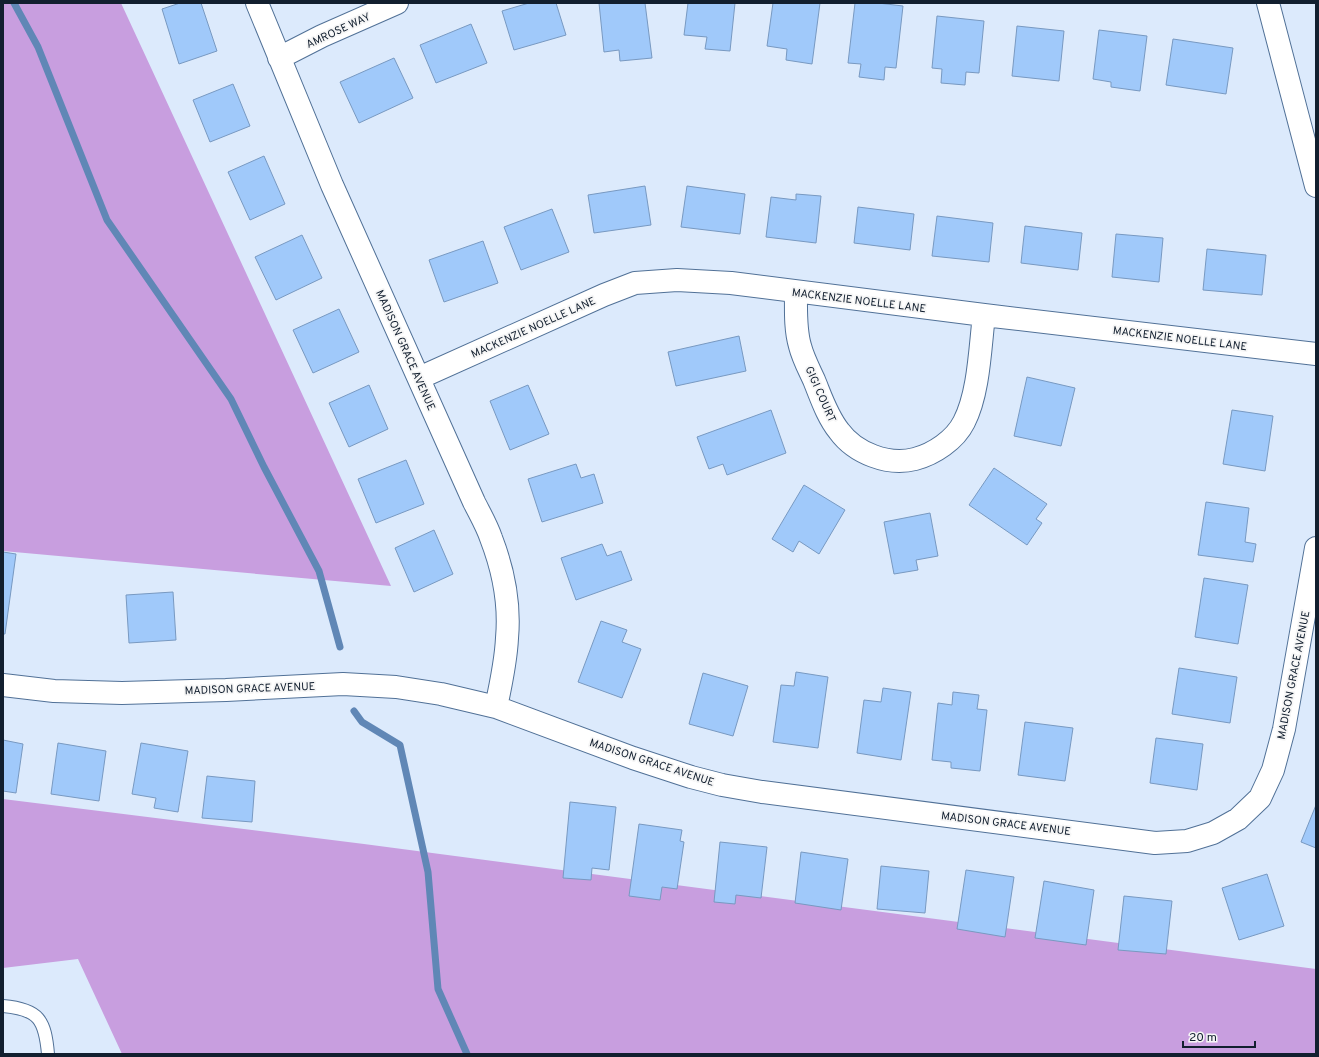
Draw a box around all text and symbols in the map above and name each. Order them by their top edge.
street label: AMROSE WAY [304,10,373,52]
street label: MACKENZIE NOELLE LANE [791,286,927,316]
street label: MADISON GRACE AVENUE [372,288,438,413]
street label: MACKENZIE NOELLE LANE [469,294,598,362]
street label: MACKENZIE NOELLE LANE [1112,324,1248,354]
street label: GIGI COURT [801,364,839,425]
street label: MADISON GRACE AVENUE [1275,610,1313,741]
street label: MADISON GRACE AVENUE [185,680,316,698]
street label: MADISON GRACE AVENUE [587,736,716,790]
street label: MADISON GRACE AVENUE [940,809,1072,839]
scale bar [1183,1023,1255,1049]
text: 20 m [1189,1030,1217,1046]

